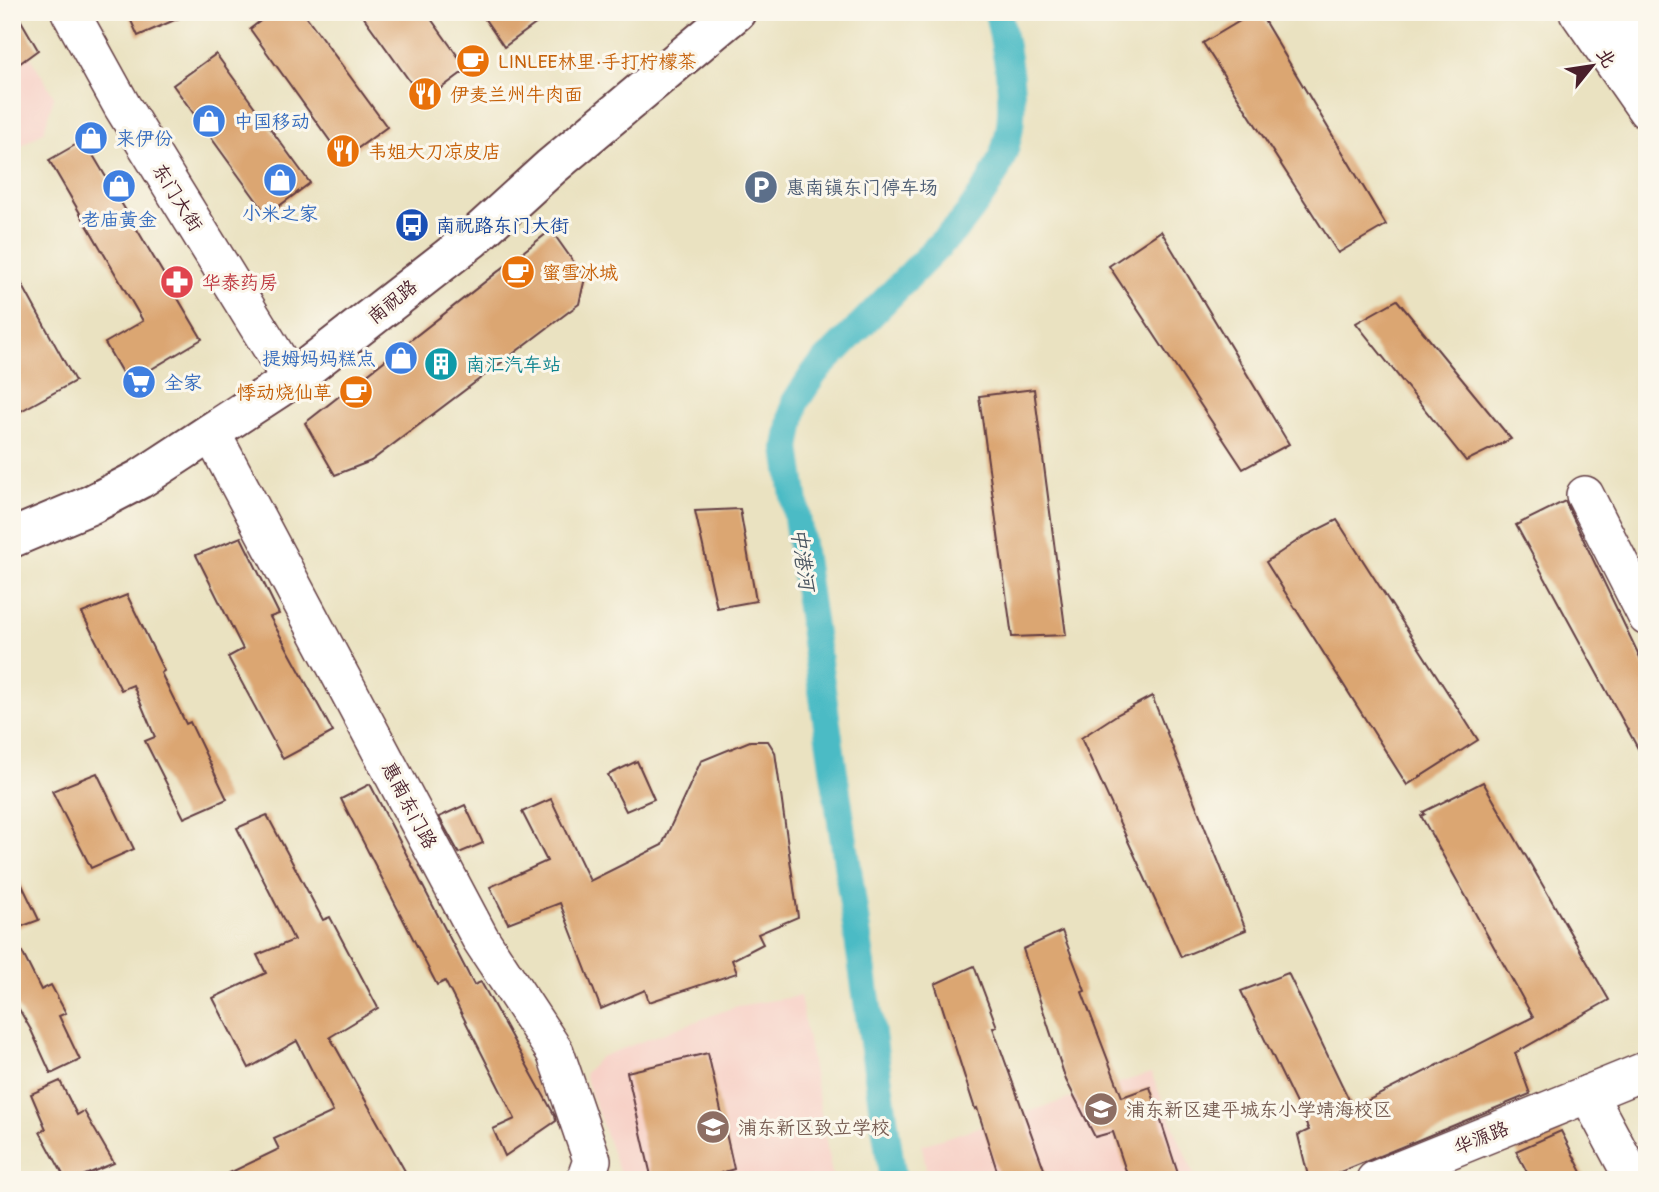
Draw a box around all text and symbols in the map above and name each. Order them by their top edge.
north arrow [1558,32,1628,102]
cafe icon: LINLEE林里·手打柠檬茶 [454,42,492,80]
text: 北 [1591,44,1621,72]
place label: LINLEE林里·手打柠檬茶 [498,50,697,74]
restaurant icon: 伊麦兰州牛肉面 [406,75,444,113]
place label: 伊麦兰州牛肉面 [450,83,583,107]
shop icon: 中国移动 [190,102,228,140]
place label: 中国移动 [234,110,310,134]
shop icon: 来伊份 [72,119,110,157]
place label: 来伊份 [116,127,173,151]
restaurant icon: 韦姐大刀凉皮店 [324,132,362,170]
place label: 韦姐大刀凉皮店 [368,140,501,164]
street label: 东门大街 [147,159,207,236]
shop icon: 小米之家 [261,161,299,199]
shop icon: 老庙黄金 [100,167,138,205]
parking icon: 惠南镇东门停车场 [742,168,780,206]
place label: 惠南镇东门停车场 [786,176,938,200]
place label: 小米之家 [242,202,318,226]
bus stop icon: 南祝路东门大街 [393,206,431,244]
place label: 老庙黄金 [81,208,157,232]
place label: 南祝路东门大街 [436,214,569,238]
cafe icon: 蜜雪冰城 [499,253,537,291]
place label: 蜜雪冰城 [542,261,618,285]
pharmacy icon: 华泰药房 [158,263,196,301]
place label: 华泰药房 [202,271,278,295]
street label: 南祝路 [363,275,422,329]
shop icon: 提姆妈妈糕点 [382,339,420,377]
building icon: 南汇汽车站 [422,345,460,383]
place label: 提姆妈妈糕点 [262,347,376,371]
place label: 南汇汽车站 [466,353,561,377]
supermarket icon: 全家 [120,363,158,401]
place label: 全家 [164,371,202,395]
cafe icon: 悸动烧仙草 [337,373,375,411]
place label: 悸动烧仙草 [237,381,332,405]
water label: 中港河 [785,526,821,595]
street label: 惠南东门路 [376,758,442,853]
school or university icon: 浦东新区建平城东小学靖海校区 [1082,1090,1120,1128]
place label: 浦东新区建平城东小学靖海校区 [1126,1098,1392,1122]
school or university icon: 浦东新区致立学校 [694,1108,732,1146]
place label: 浦东新区致立学校 [738,1116,890,1140]
street label: 华源路 [1450,1116,1512,1160]

